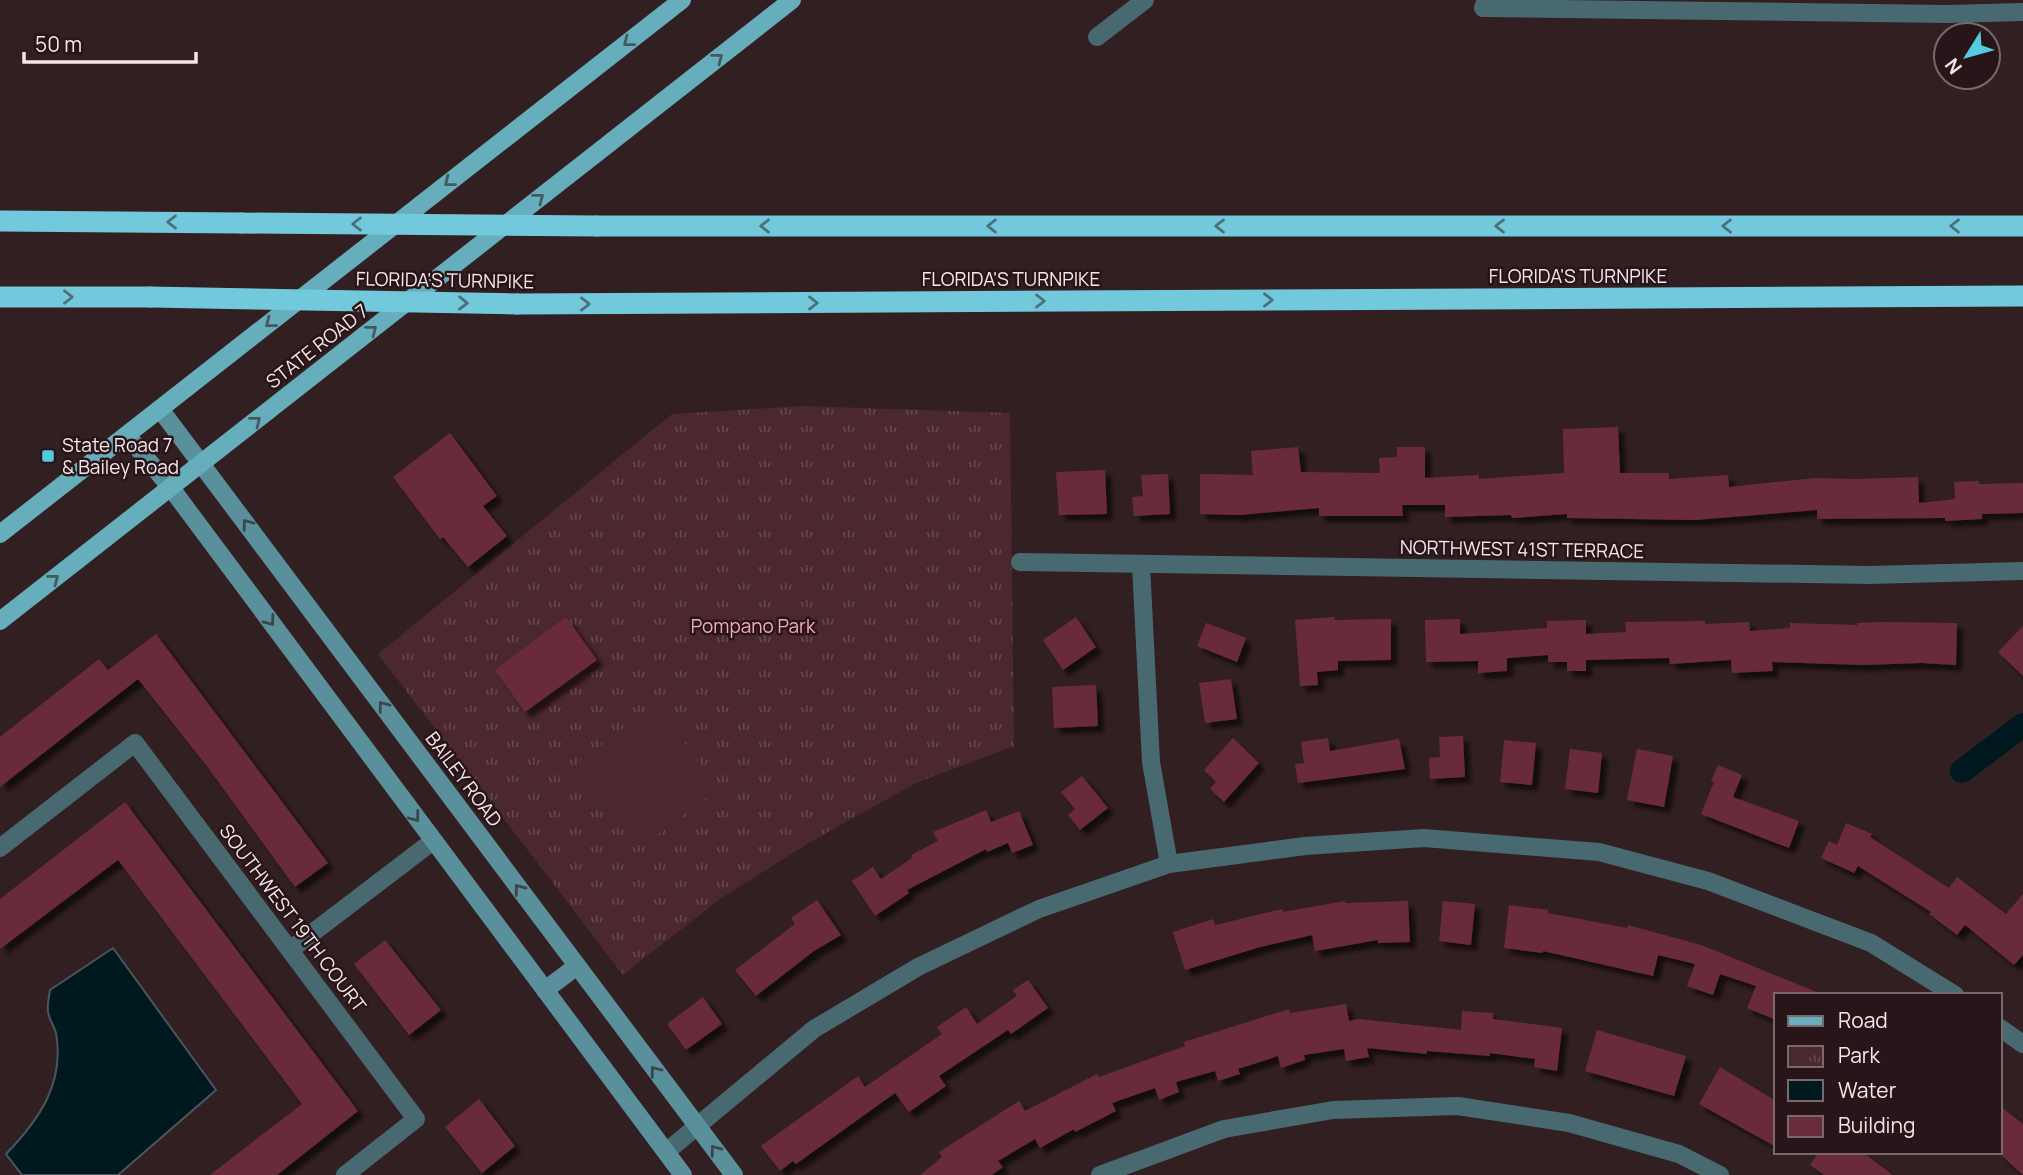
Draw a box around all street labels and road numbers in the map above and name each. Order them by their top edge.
street label: FLORIDA'S TURNPIKE [1489,263,1667,289]
street label: FLORIDA'S TURNPIKE [356,265,534,295]
street label: FLORIDA'S TURNPIKE [922,266,1100,292]
street label: STATE ROAD 7 [261,298,373,394]
street label: NORTHWEST 41ST TERRACE [1400,534,1644,564]
street label: BAILEY ROAD [420,726,508,832]
street label: SOUTHWEST 19TH COURT [214,819,373,1018]

